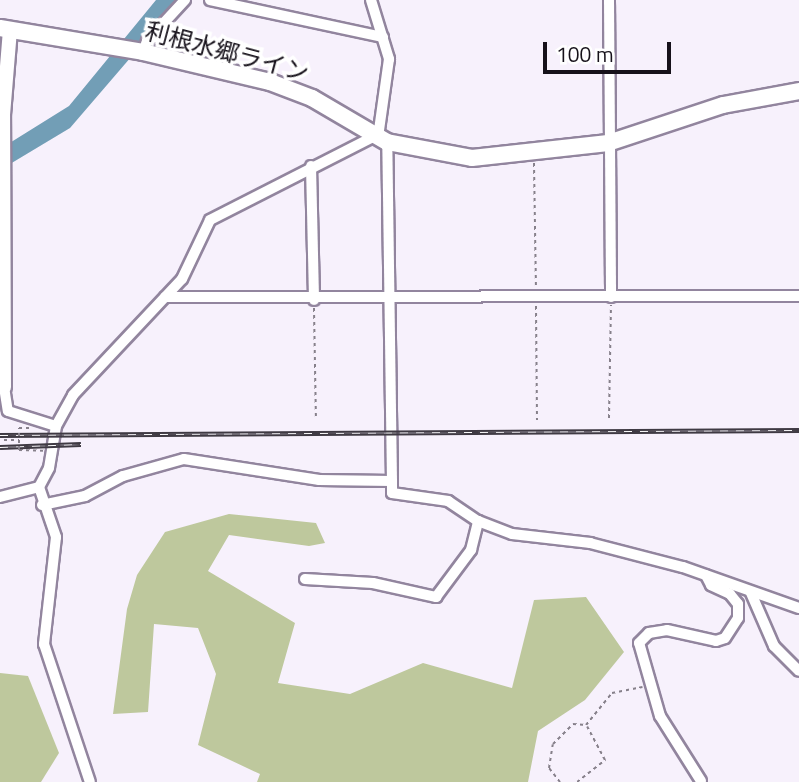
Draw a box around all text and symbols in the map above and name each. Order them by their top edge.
street label: 利根水郷ライン [142,16,312,88]
scale bar [547,28,675,72]
text: 100 m [556,38,613,70]

